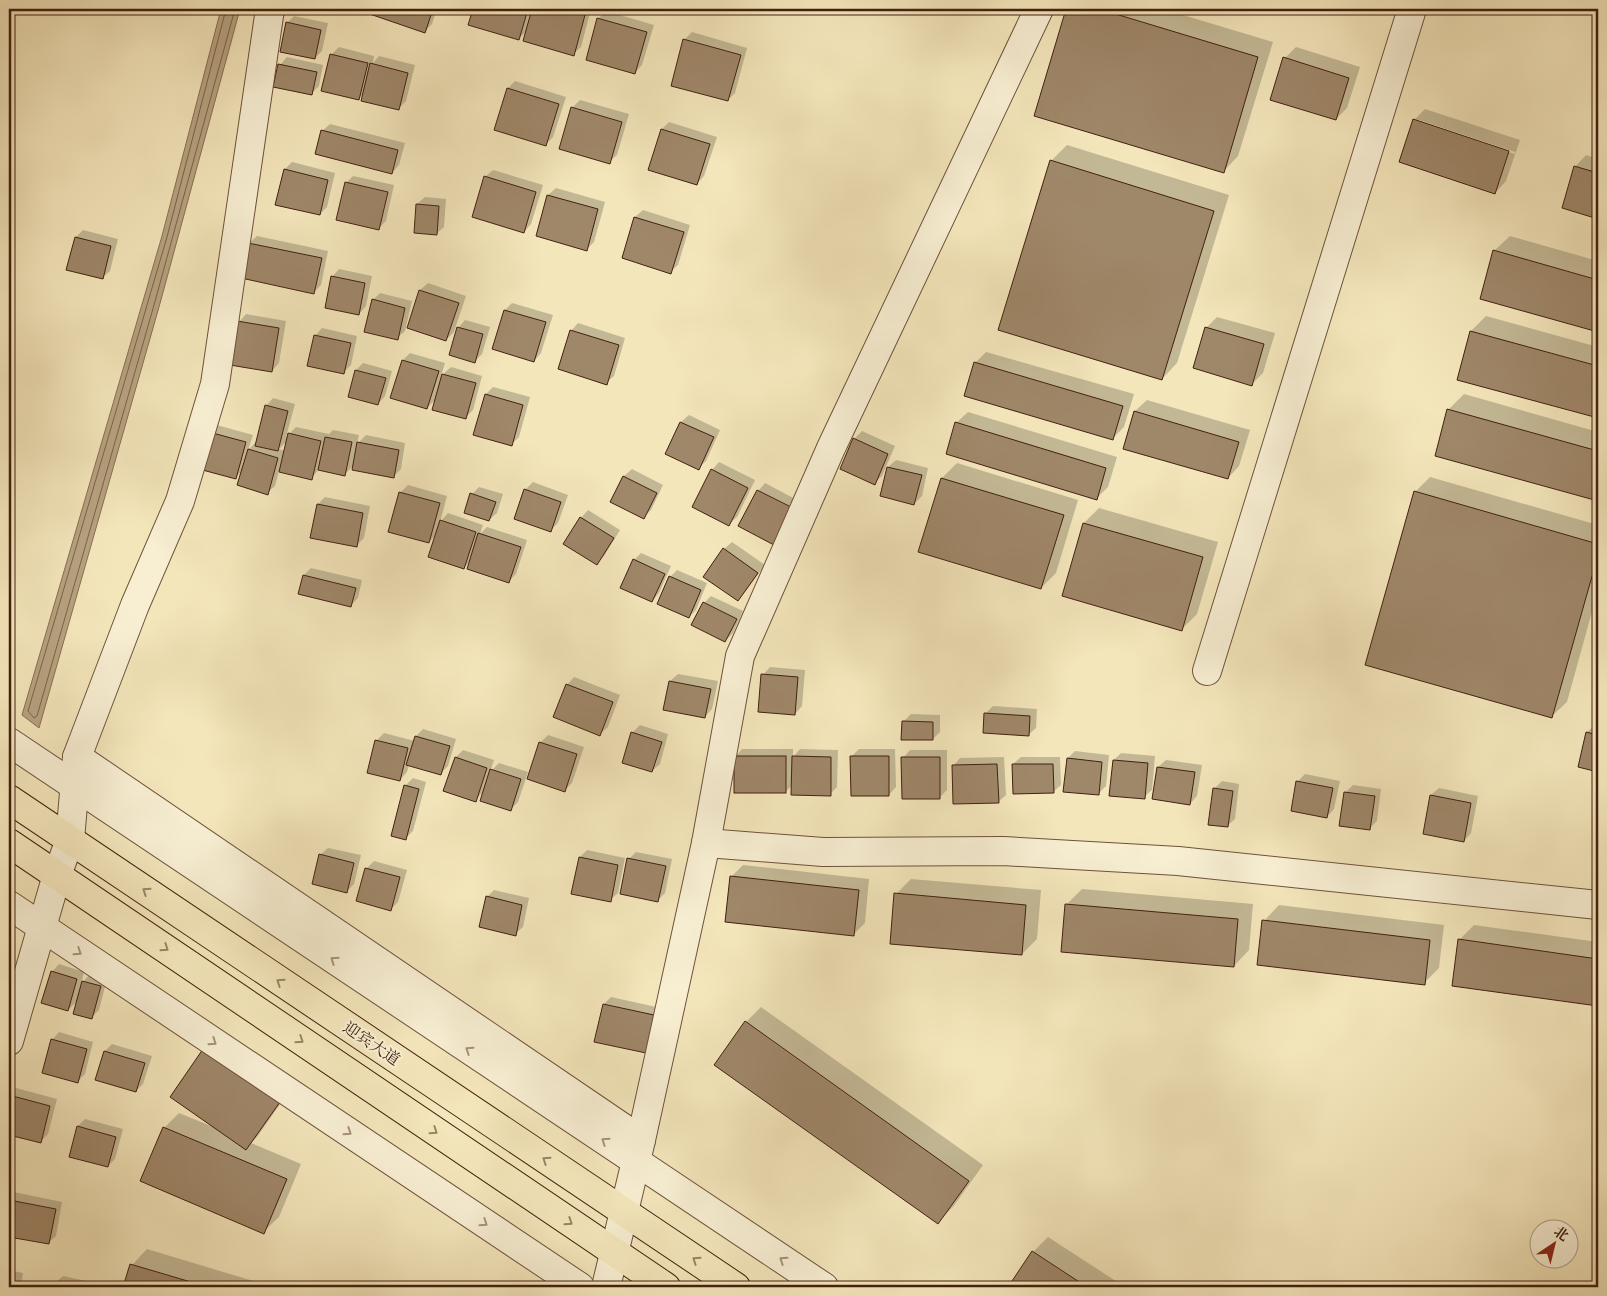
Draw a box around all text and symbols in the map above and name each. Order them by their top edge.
one-way arrow [142,888,151,897]
one-way arrow [160,942,169,952]
one-way arrow [73,945,82,955]
one-way arrow [331,957,340,966]
one-way arrow [277,979,286,988]
street label: 迎宾大道 [340,1018,404,1069]
one-way arrow [294,1033,303,1043]
one-way arrow [208,1036,217,1045]
one-way arrow [466,1047,475,1056]
one-way arrow [428,1125,438,1134]
one-way arrow [343,1126,352,1135]
one-way arrow [601,1137,610,1147]
one-way arrow [542,1157,552,1166]
one-way arrow [478,1216,487,1226]
one-way arrow [563,1216,573,1225]
north arrow [1530,1218,1580,1268]
text: 北 [1551,1223,1572,1245]
one-way arrow [692,1257,701,1266]
one-way arrow [780,1257,789,1266]

